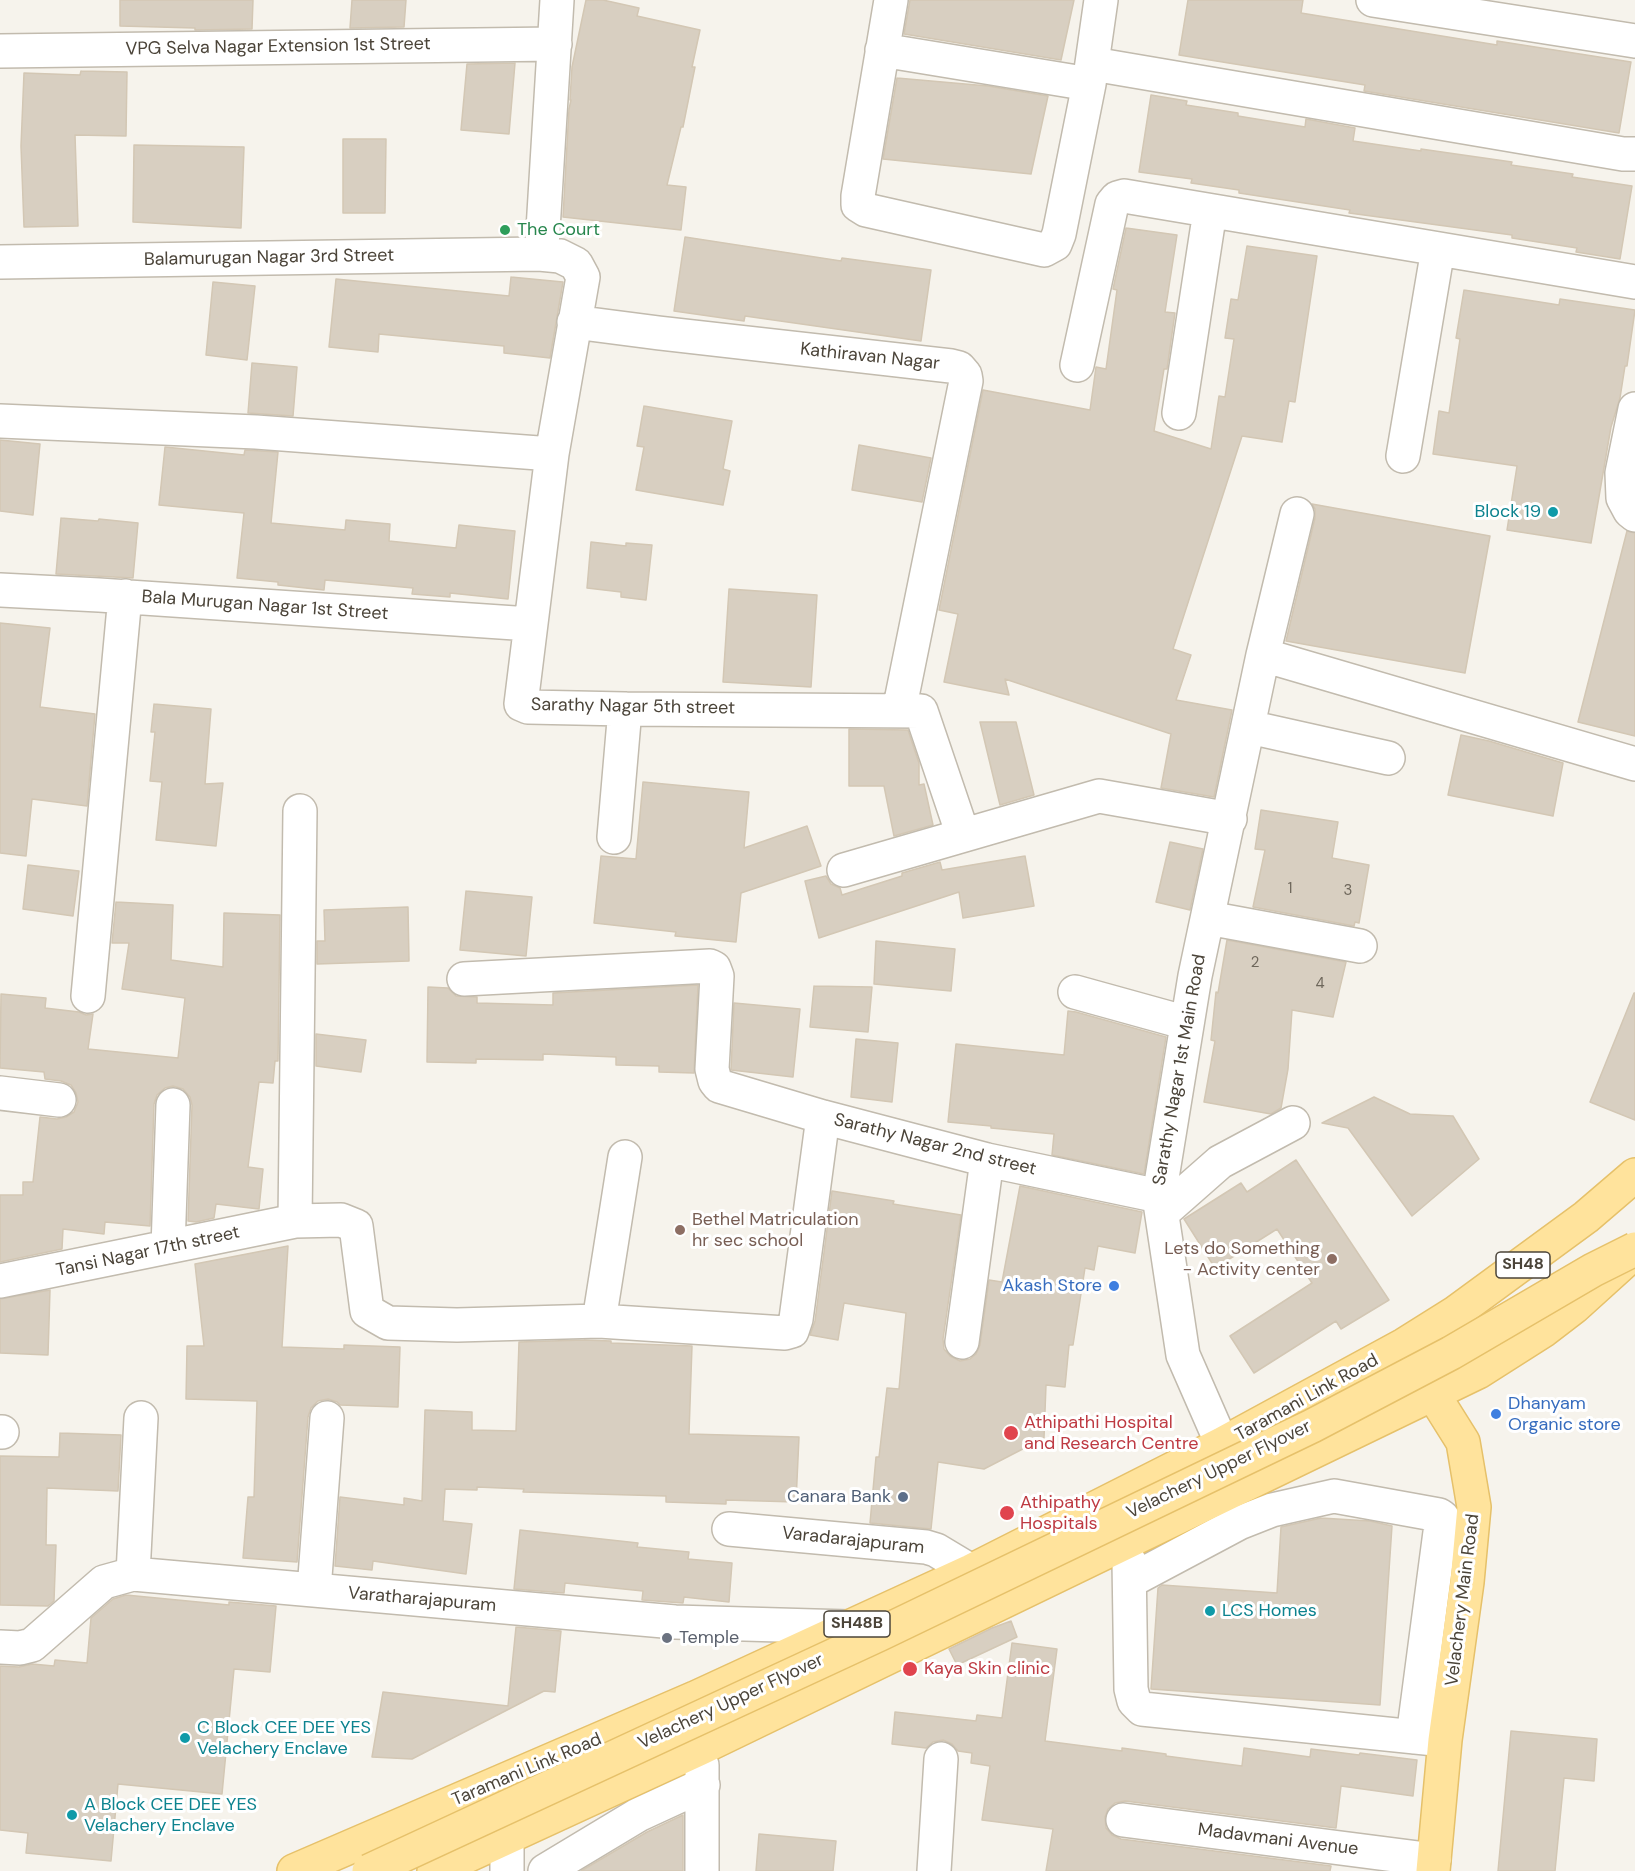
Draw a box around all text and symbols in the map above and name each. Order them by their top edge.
street label: VPG Selva Nagar Extension 1st Street [125,34,431,60]
place label: The Court [517,219,600,241]
marker: The Court [498,223,512,237]
street label: Balamurugan Nagar 3rd Street [144,245,394,271]
street label: Kathiravan Nagar [799,339,941,375]
place label: Block 19 [1474,501,1541,523]
marker: Block 19 [1546,505,1560,519]
street label: Bala Murugan Nagar 1st Street [141,587,389,625]
street label: Sarathy Nagar 5th street [531,694,735,720]
house number: 1 [1288,880,1292,898]
house number: 3 [1344,882,1352,900]
street label: Sarathy Nagar 1st Main Road [1149,953,1211,1187]
house number: 2 [1251,954,1259,972]
house number: 4 [1315,975,1325,993]
street label: Sarathy Nagar 2nd street [832,1109,1038,1181]
place label: Bethel Matriculation hr sec school [692,1209,858,1252]
street label: Tansi Nagar 17th street [54,1222,242,1282]
marker: Bethel Matriculation hr sec school [673,1223,687,1237]
place label: Lets do Something - Activity center [1164,1238,1320,1280]
marker: Lets do Something - Activity center [1325,1252,1339,1266]
road number: SH48 [1496,1252,1550,1278]
place label: Akash Store [1003,1275,1102,1297]
marker: Akash Store [1107,1279,1121,1293]
street label: Taramani Link Road [1232,1350,1382,1446]
place label: Dhanyam Organic store [1508,1393,1621,1436]
marker: Dhanyam Organic store [1489,1407,1503,1421]
place label: Athipathi Hospital and Research Centre [1024,1412,1198,1454]
street label: Velachery Upper Flyover [1123,1416,1315,1524]
marker: Athipathi Hospital and Research Centre [1002,1424,1020,1442]
place label: Canara Bank [787,1486,891,1508]
marker: Canara Bank [896,1490,910,1504]
place label: Athipathy Hospitals [1020,1492,1101,1534]
marker: Athipathy Hospitals [998,1504,1016,1522]
street label: Velachery Main Road [1442,1513,1484,1687]
street label: Varadarajapuram [781,1523,925,1559]
street label: Varatharajapuram [347,1583,497,1617]
place label: LCS Homes [1222,1600,1317,1622]
marker: LCS Homes [1203,1604,1217,1618]
road number: SH48B [824,1611,890,1637]
place label: Temple [679,1627,739,1649]
marker: Temple [660,1631,674,1645]
street label: Velachery Upper Flyover [635,1649,827,1755]
place label: Kaya Skin clinic [924,1658,1050,1680]
marker: Kaya Skin clinic [901,1660,919,1678]
place label: C Block CEE DEE YES Velachery Enclave [197,1717,371,1760]
street label: Taramani Link Road [449,1729,605,1811]
marker: C Block CEE DEE YES Velachery Enclave [178,1731,192,1745]
place label: A Block CEE DEE YES Velachery Enclave [84,1794,257,1836]
marker: A Block CEE DEE YES Velachery Enclave [65,1808,79,1822]
street label: Madavmani Avenue [1196,1819,1360,1861]

